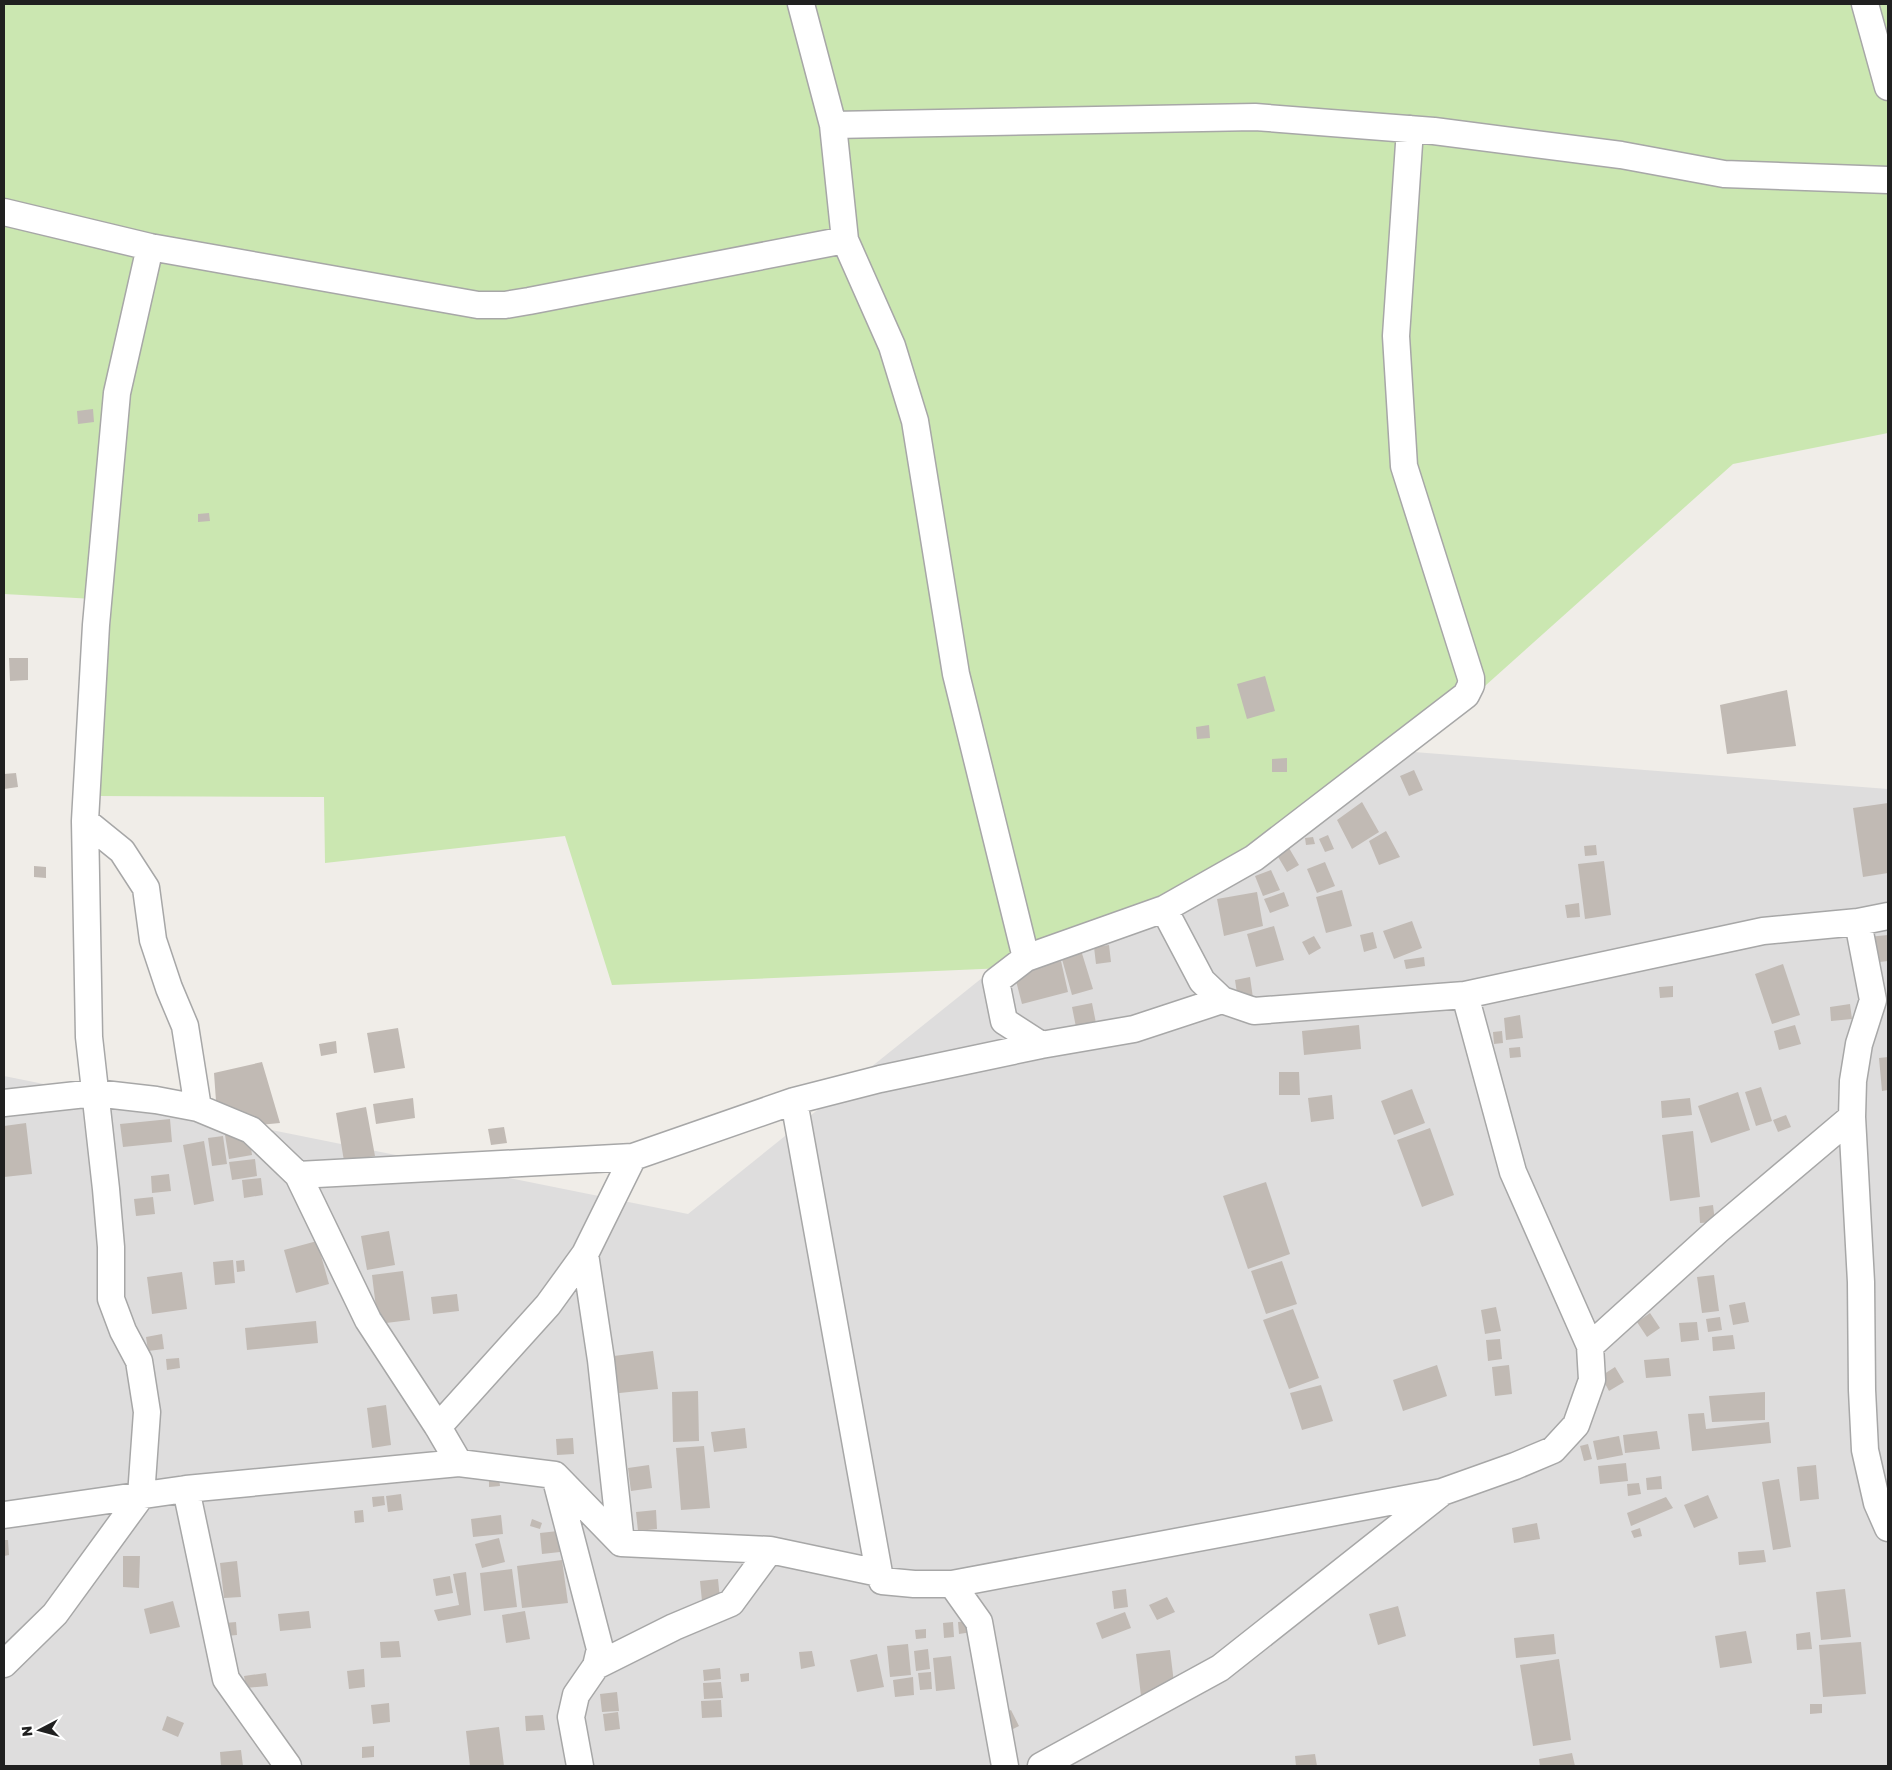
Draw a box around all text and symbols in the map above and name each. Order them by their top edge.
north arrow [15,1705,65,1755]
text: N [18,1725,36,1738]

